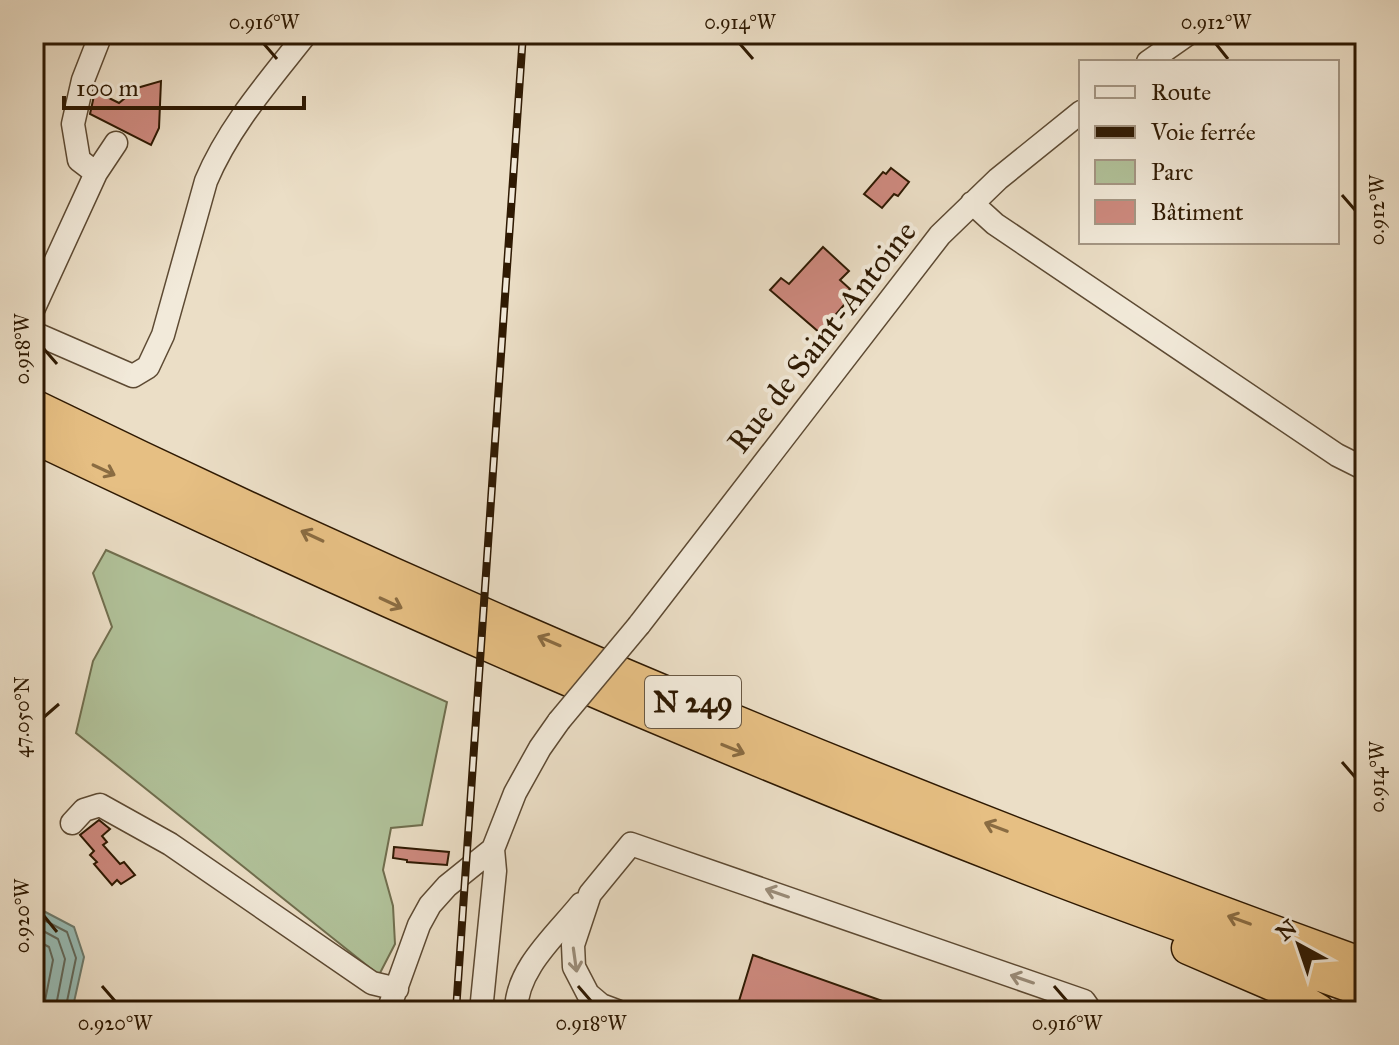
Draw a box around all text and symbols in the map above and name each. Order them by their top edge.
text: 0.916°W [229,10,300,34]
text: 0.914°W [704,10,777,34]
text: 0.912°W [1181,10,1252,34]
scale bar [64,60,304,110]
legend [1079,60,1339,244]
text: 100 m [76,73,139,103]
text: Route [1151,77,1211,107]
text: Voie ferrée [1150,117,1256,147]
text: Parc [1151,157,1193,187]
text: 0.912°W [1365,174,1389,245]
text: Bâtiment [1151,197,1244,227]
street label: Rue de Saint-Antoine [719,213,925,461]
text: 0.918°W [10,312,34,385]
one-way arrow [92,463,116,478]
one-way arrow [300,528,324,543]
one-way arrow [379,596,403,611]
one-way arrow [537,633,561,648]
text: 47.050°N [10,676,34,758]
road number: N 249 [645,676,741,728]
text: 0.914°W [1365,740,1389,813]
one-way arrow [720,743,745,757]
one-way arrow [984,819,1009,833]
text: 0.920°W [10,878,34,953]
one-way arrow [765,884,790,899]
north arrow [1259,905,1339,985]
one-way arrow [1227,911,1252,926]
text: N [1271,914,1303,946]
one-way arrow [568,946,583,972]
one-way arrow [1010,971,1035,985]
text: 0.920°W [78,1011,153,1035]
text: 0.918°W [555,1011,628,1035]
text: 0.916°W [1032,1011,1103,1035]

